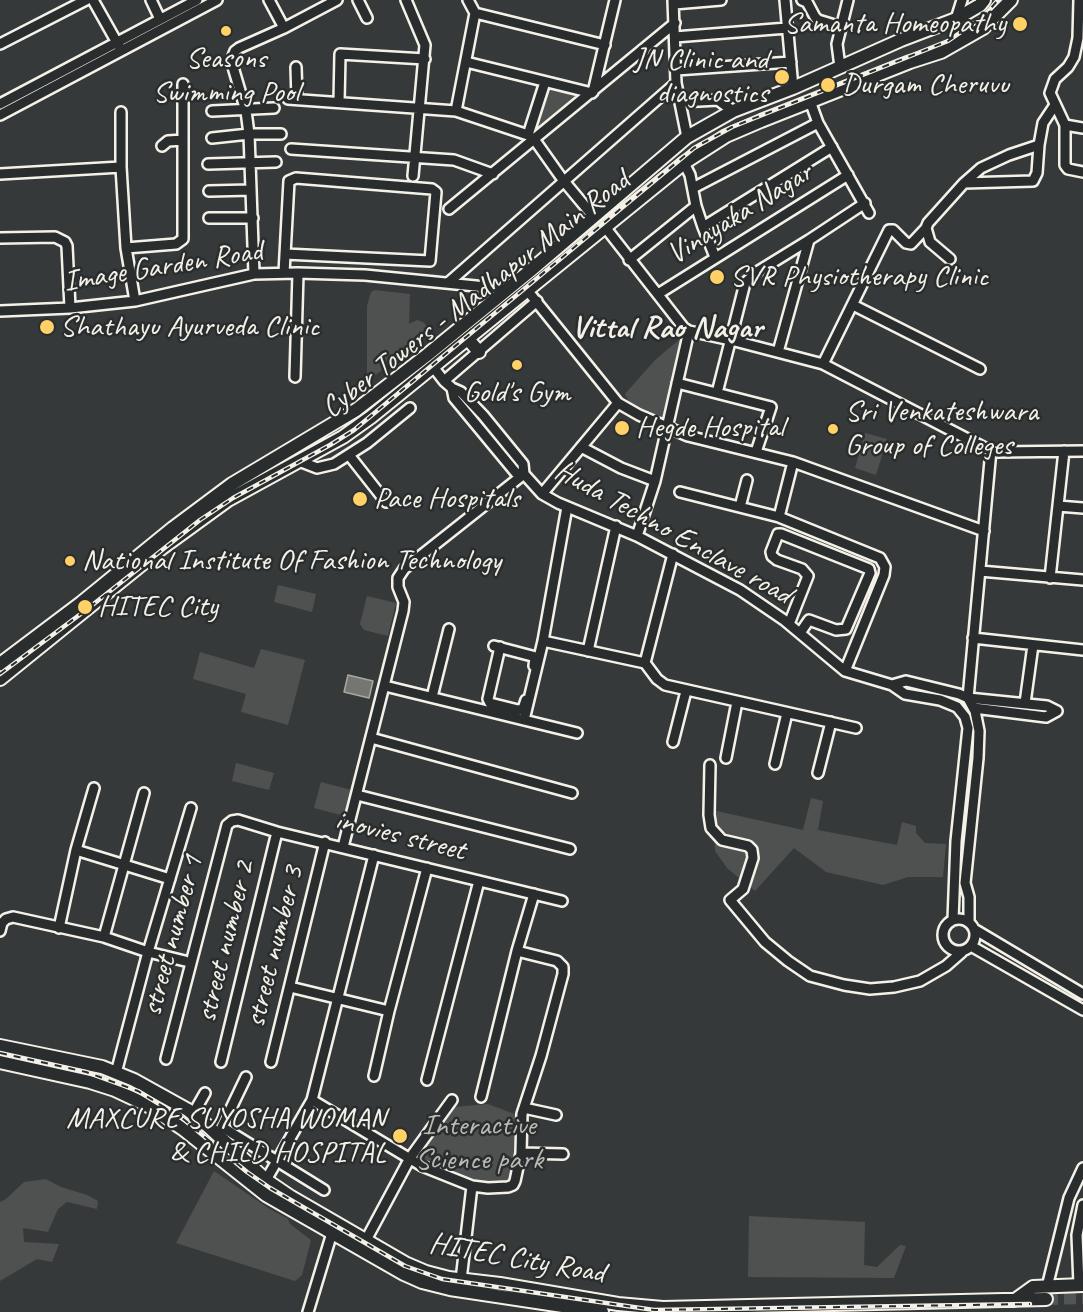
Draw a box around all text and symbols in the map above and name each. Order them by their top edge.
place label: Samanta Homeopathy [784,6,1006,42]
marker: Samanta Homeopathy [1011,15,1029,33]
marker: Seasons Swimming Pool [219,24,233,38]
place label: Seasons Swimming Pool [153,41,299,112]
place label: JN Clinic and diagnostics [634,42,768,112]
place label: Durgam Cheruvu [842,67,1009,103]
marker: JN Clinic and diagnostics [773,68,791,86]
marker: Durgam Cheruvu [819,76,837,94]
street label: Vinayaka Nagar [661,155,819,273]
street label: Cyber Towers - Madhapur Main Road [315,163,637,427]
street label: Image Garden Road [61,234,265,300]
place label: SVR Physiotherapy Clinic [730,259,988,295]
marker: SVR Physiotherapy Clinic [708,268,726,286]
place label: Shathayu Ayurveda Clinic [60,309,319,345]
district label: Vittal Rao Nagar [572,310,762,348]
marker: Shathayu Ayurveda Clinic [38,318,56,336]
marker: Gold's Gym [510,358,524,372]
place label: Gold's Gym [464,375,570,411]
place label: Sri Venkateshwara Group of Colleges [845,394,1038,464]
place label: Hegde Hospital [636,410,784,446]
marker: Hegde Hospital [613,419,631,437]
marker: Sri Venkateshwara Group of Colleges [826,422,840,436]
street label: Huda Techno Enclave road [548,453,798,613]
place label: Pace Hospitals [374,481,520,517]
marker: Pace Hospitals [351,490,369,508]
place label: National Institute Of Fashion Technology [82,543,501,579]
marker: National Institute Of Fashion Technology [63,554,77,568]
place label: HITEC City [98,589,218,625]
marker: HITEC City [76,598,94,616]
street label: inovies street [331,802,469,870]
street label: street number 1 [134,852,212,1020]
street label: street number 2 [189,858,263,1026]
street label: street number 3 [238,863,312,1031]
place label: MAXCURE SUYOSHA WOMAN & CHILD HOSPITAL [66,1101,386,1172]
park label: Interactive Science park [415,1108,543,1178]
marker: MAXCURE SUYOSHA WOMAN & CHILD HOSPITAL [391,1127,409,1145]
street label: HITEC City Road [427,1226,607,1292]

